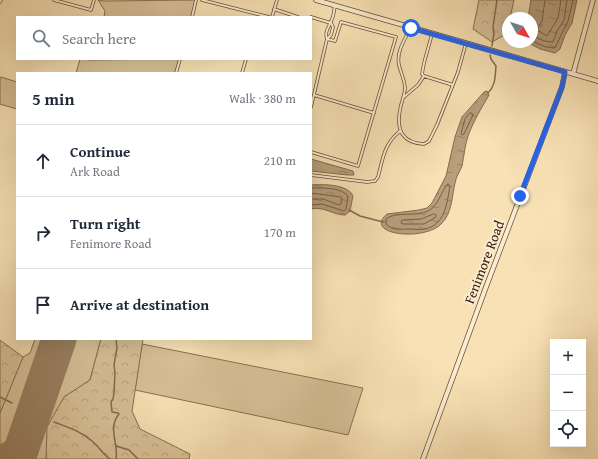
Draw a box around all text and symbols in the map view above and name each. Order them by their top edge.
north arrow [502,12,538,48]
search box [16,16,312,60]
route start [402,19,420,37]
icon: search [30,27,52,49]
text: Search here [62,28,136,49]
text: 5 min [32,86,74,111]
text: Walk · 380 m [229,89,296,108]
text: Continue [70,141,131,162]
icon: ahead [32,150,54,172]
text: 210 m [264,151,296,170]
text: Ark Road [70,162,120,181]
route end [511,187,529,205]
text: Turn right [70,213,141,234]
street label: Fenimore Road [459,217,509,307]
icon: right [32,222,54,244]
text: 170 m [264,223,296,242]
text: Fenimore Road [70,234,151,253]
icon: arrive [32,294,54,316]
text: Arrive at destination [70,294,209,315]
map controls [550,339,586,447]
button: + [550,339,586,375]
button: − [550,375,586,411]
button: locate [550,411,586,447]

